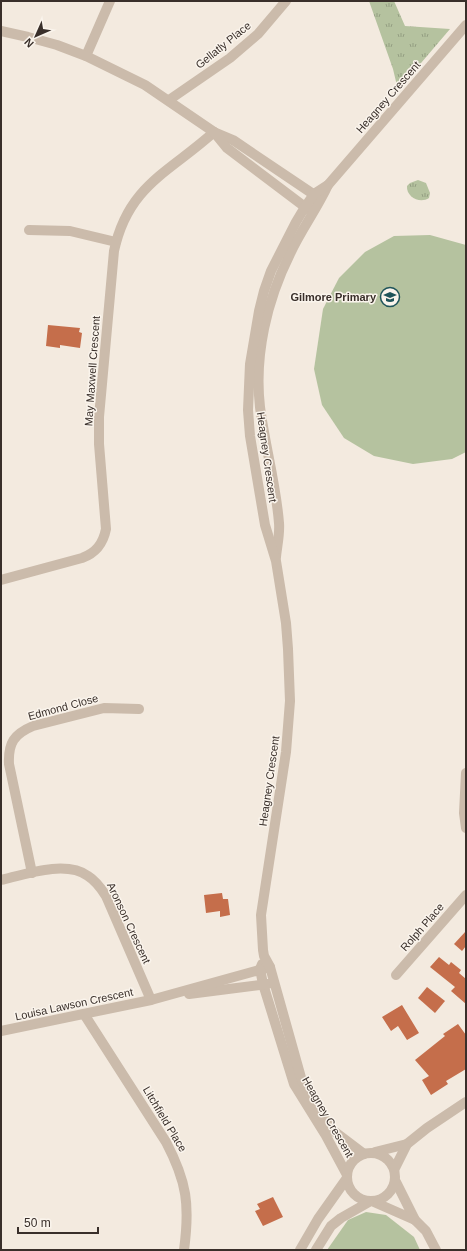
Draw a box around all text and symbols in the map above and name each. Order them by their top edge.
north arrow [16,16,56,56]
street label: Gellatly Place [193,19,253,71]
text: N [22,36,36,50]
street label: Heagney Crescent [354,59,422,135]
school or university icon: Gilmore Primary [379,286,401,308]
place label: Gilmore Primary [290,291,377,303]
street label: May Maxwell Crescent [82,315,102,427]
street label: Heagney Crescent [255,411,279,503]
street label: Edmond Close [27,692,99,722]
street label: Heagney Crescent [257,735,281,827]
street label: Aronson Crescent [105,881,153,965]
street label: Rolph Place [398,901,446,953]
street label: Louisa Lawson Crescent [14,986,134,1022]
street label: Heagney Crescent [300,1075,356,1159]
street label: Litchfield Place [141,1084,189,1154]
scale bar [18,1209,98,1235]
text: 50 m [24,1216,51,1230]

